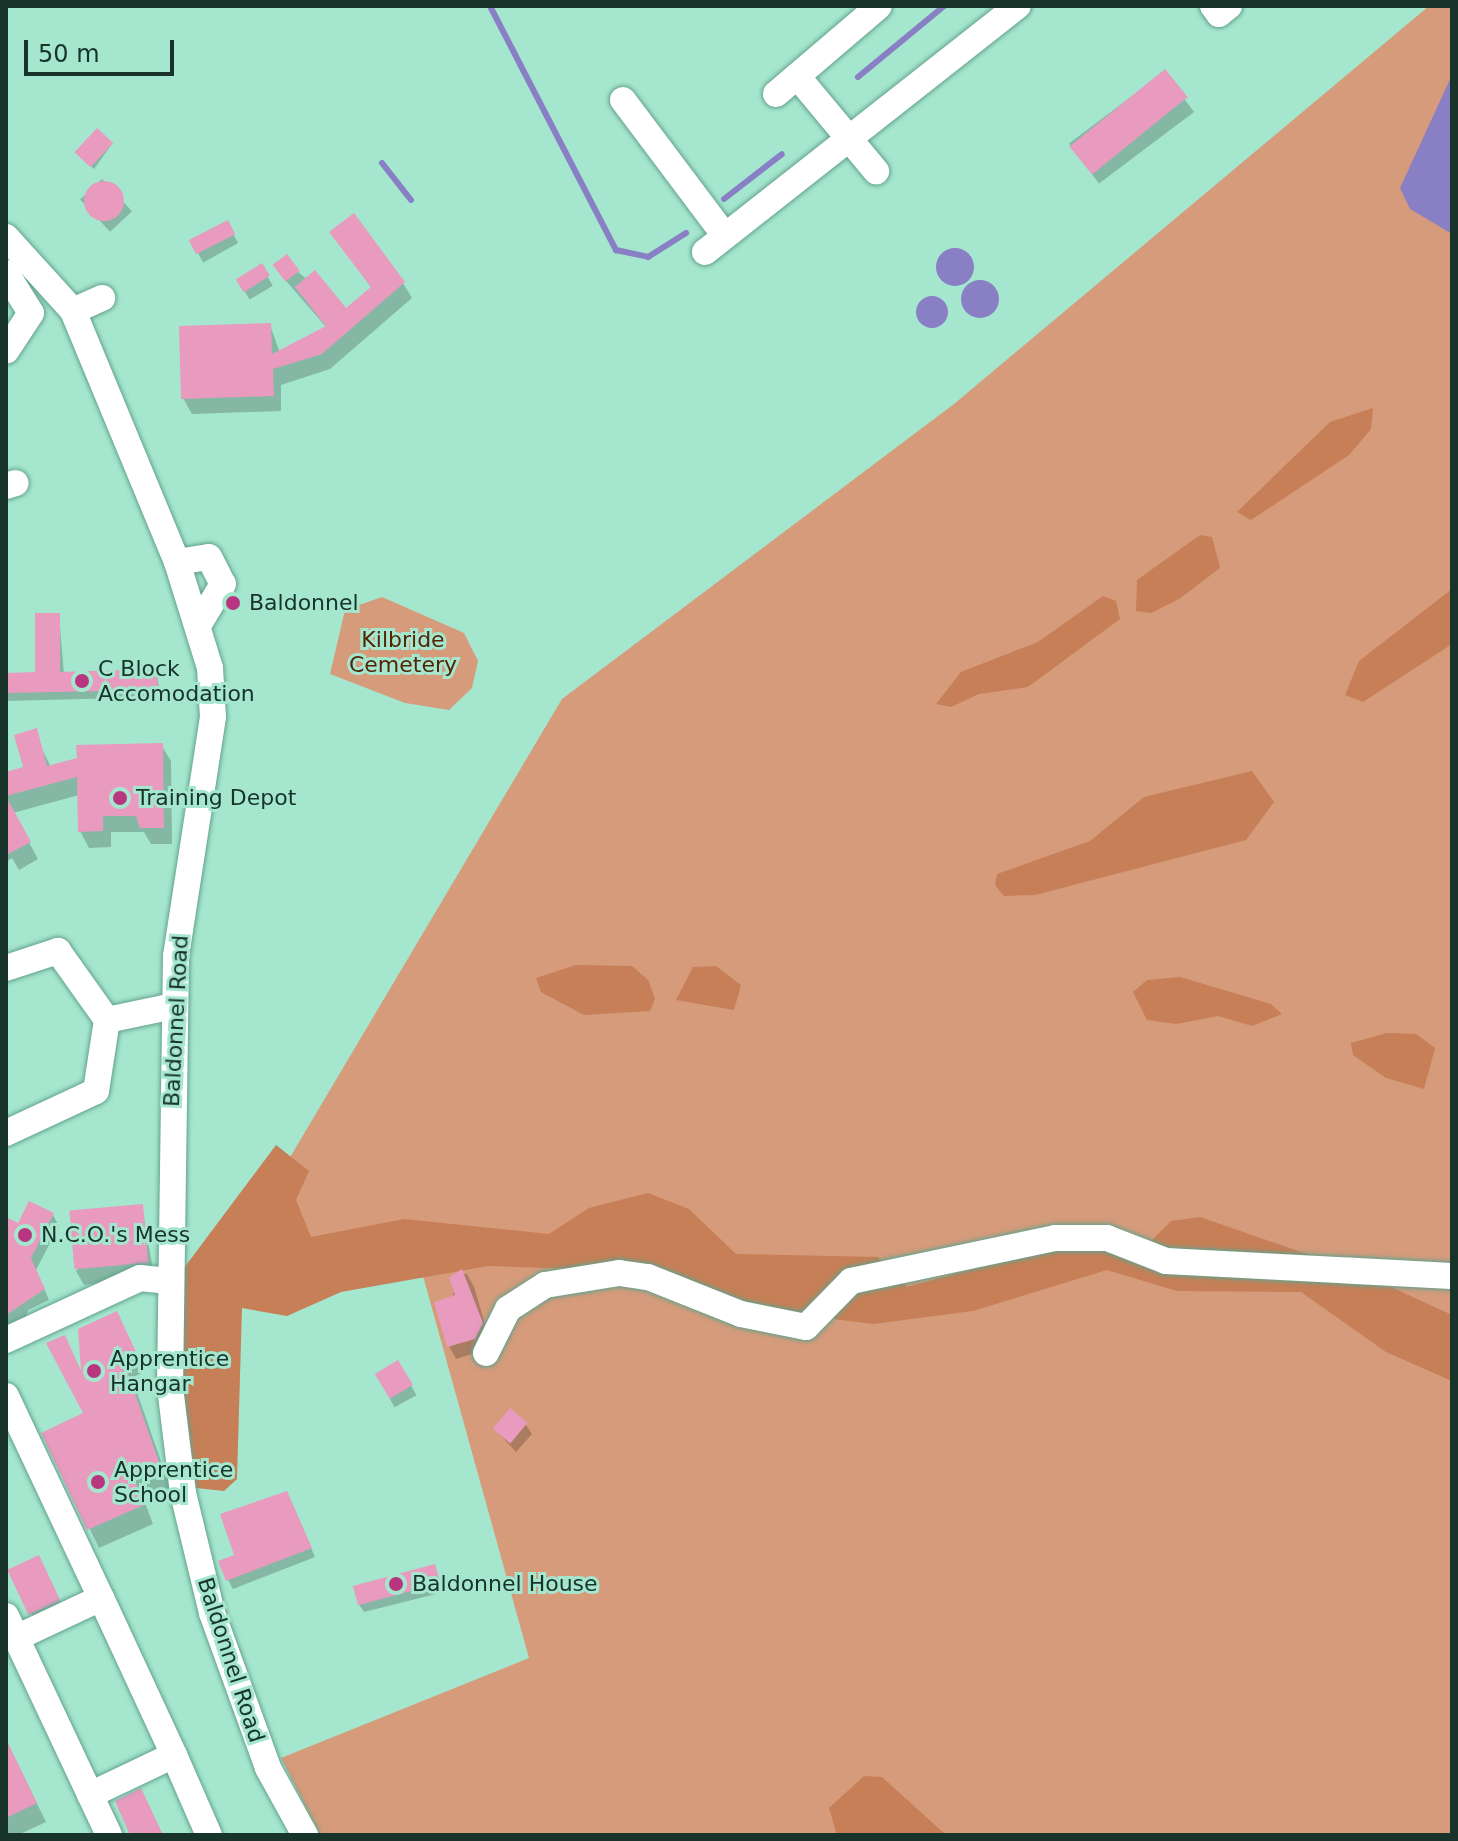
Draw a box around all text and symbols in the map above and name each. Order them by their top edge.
scale bar [28,24,178,74]
text: 50 m [38,40,100,68]
place label: Baldonnel [249,590,359,616]
marker: Baldonnel [224,594,242,612]
park label: Kilbride Cemetery [349,626,457,678]
place label: C Block Accomodation [98,655,255,706]
marker: C Block Accomodation [73,672,91,690]
place label: Training Depot [136,785,296,811]
marker: Training Depot [111,789,129,807]
street label: Baldonnel Road [158,935,194,1107]
place label: N.C.O.'s Mess [41,1222,190,1248]
marker: N.C.O.'s Mess [16,1226,34,1244]
place label: Apprentice Hangar [110,1345,229,1396]
marker: Apprentice Hangar [85,1362,103,1380]
place label: Apprentice School [114,1456,233,1508]
marker: Apprentice School [89,1473,107,1491]
place label: Baldonnel House [412,1571,598,1597]
street label: Baldonnel Road [192,1574,270,1746]
marker: Baldonnel House [387,1575,405,1593]

